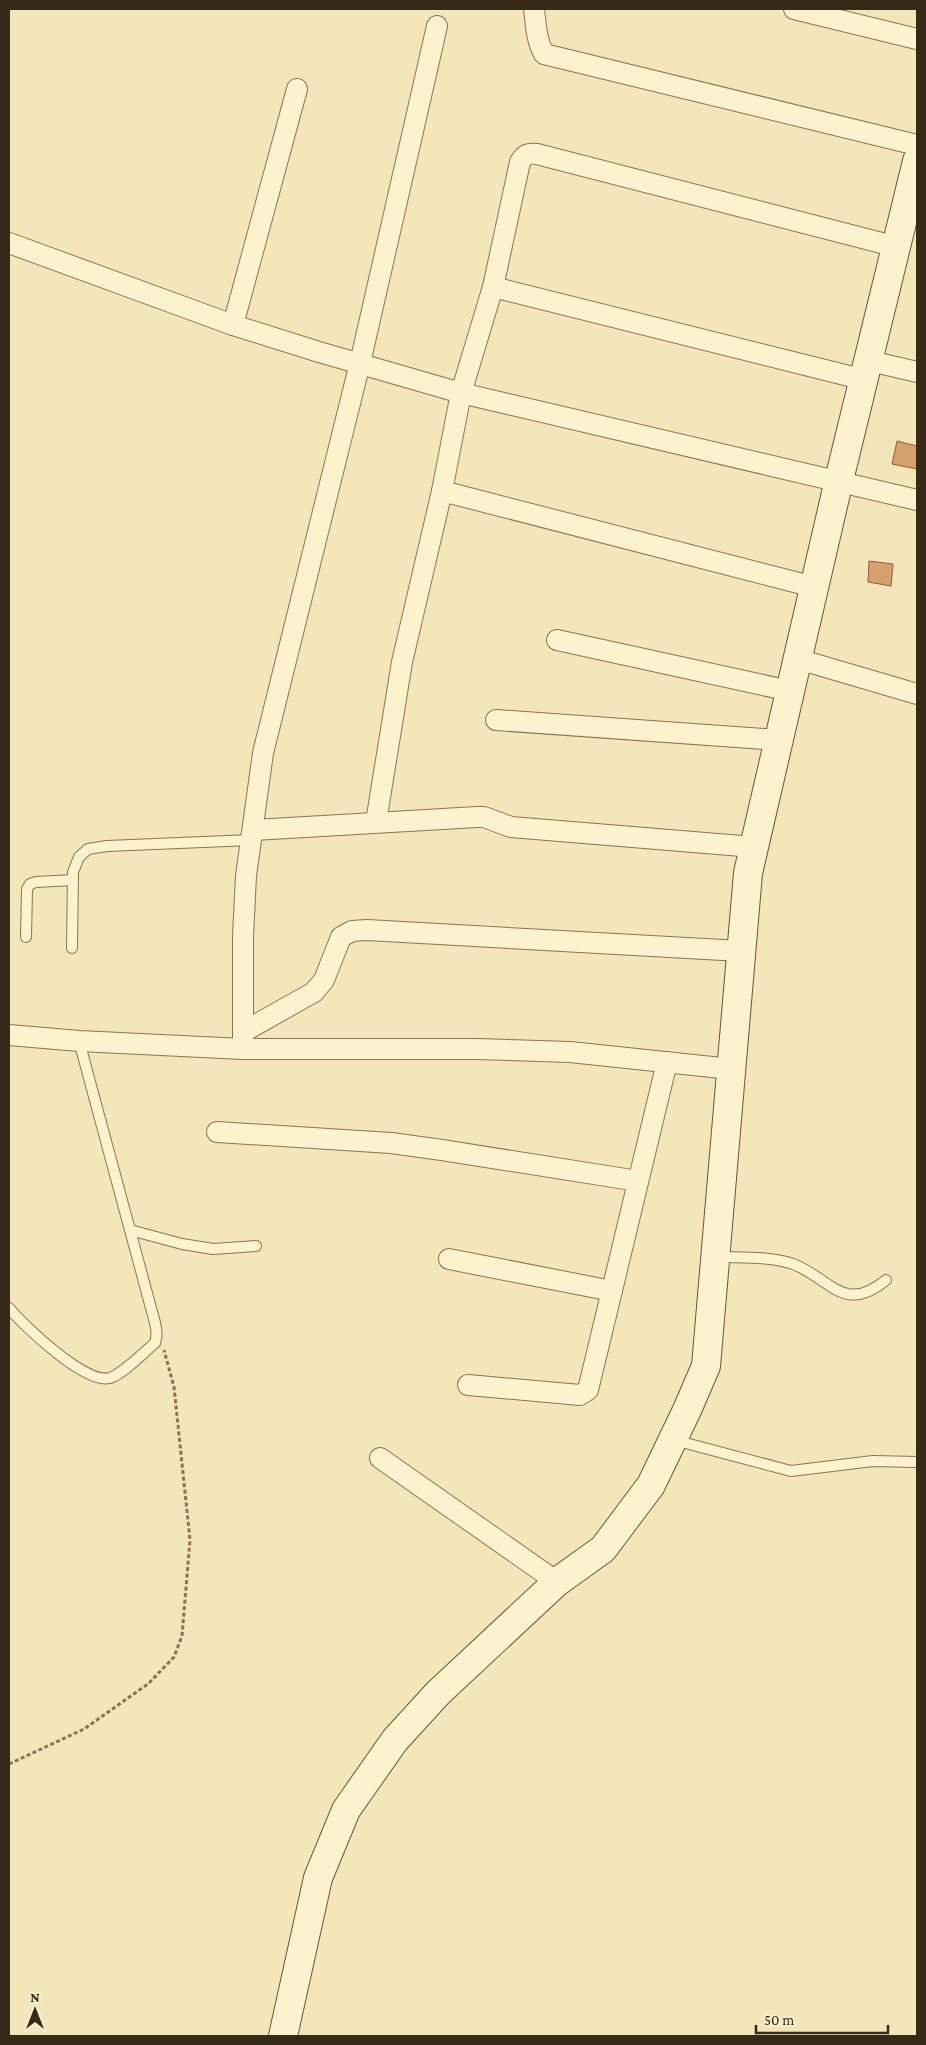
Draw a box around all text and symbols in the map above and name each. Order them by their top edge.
north arrow [10,1985,60,2035]
text: N [30,1989,40,2005]
scale bar [756,2002,888,2034]
text: 50 m [764,2012,794,2028]

